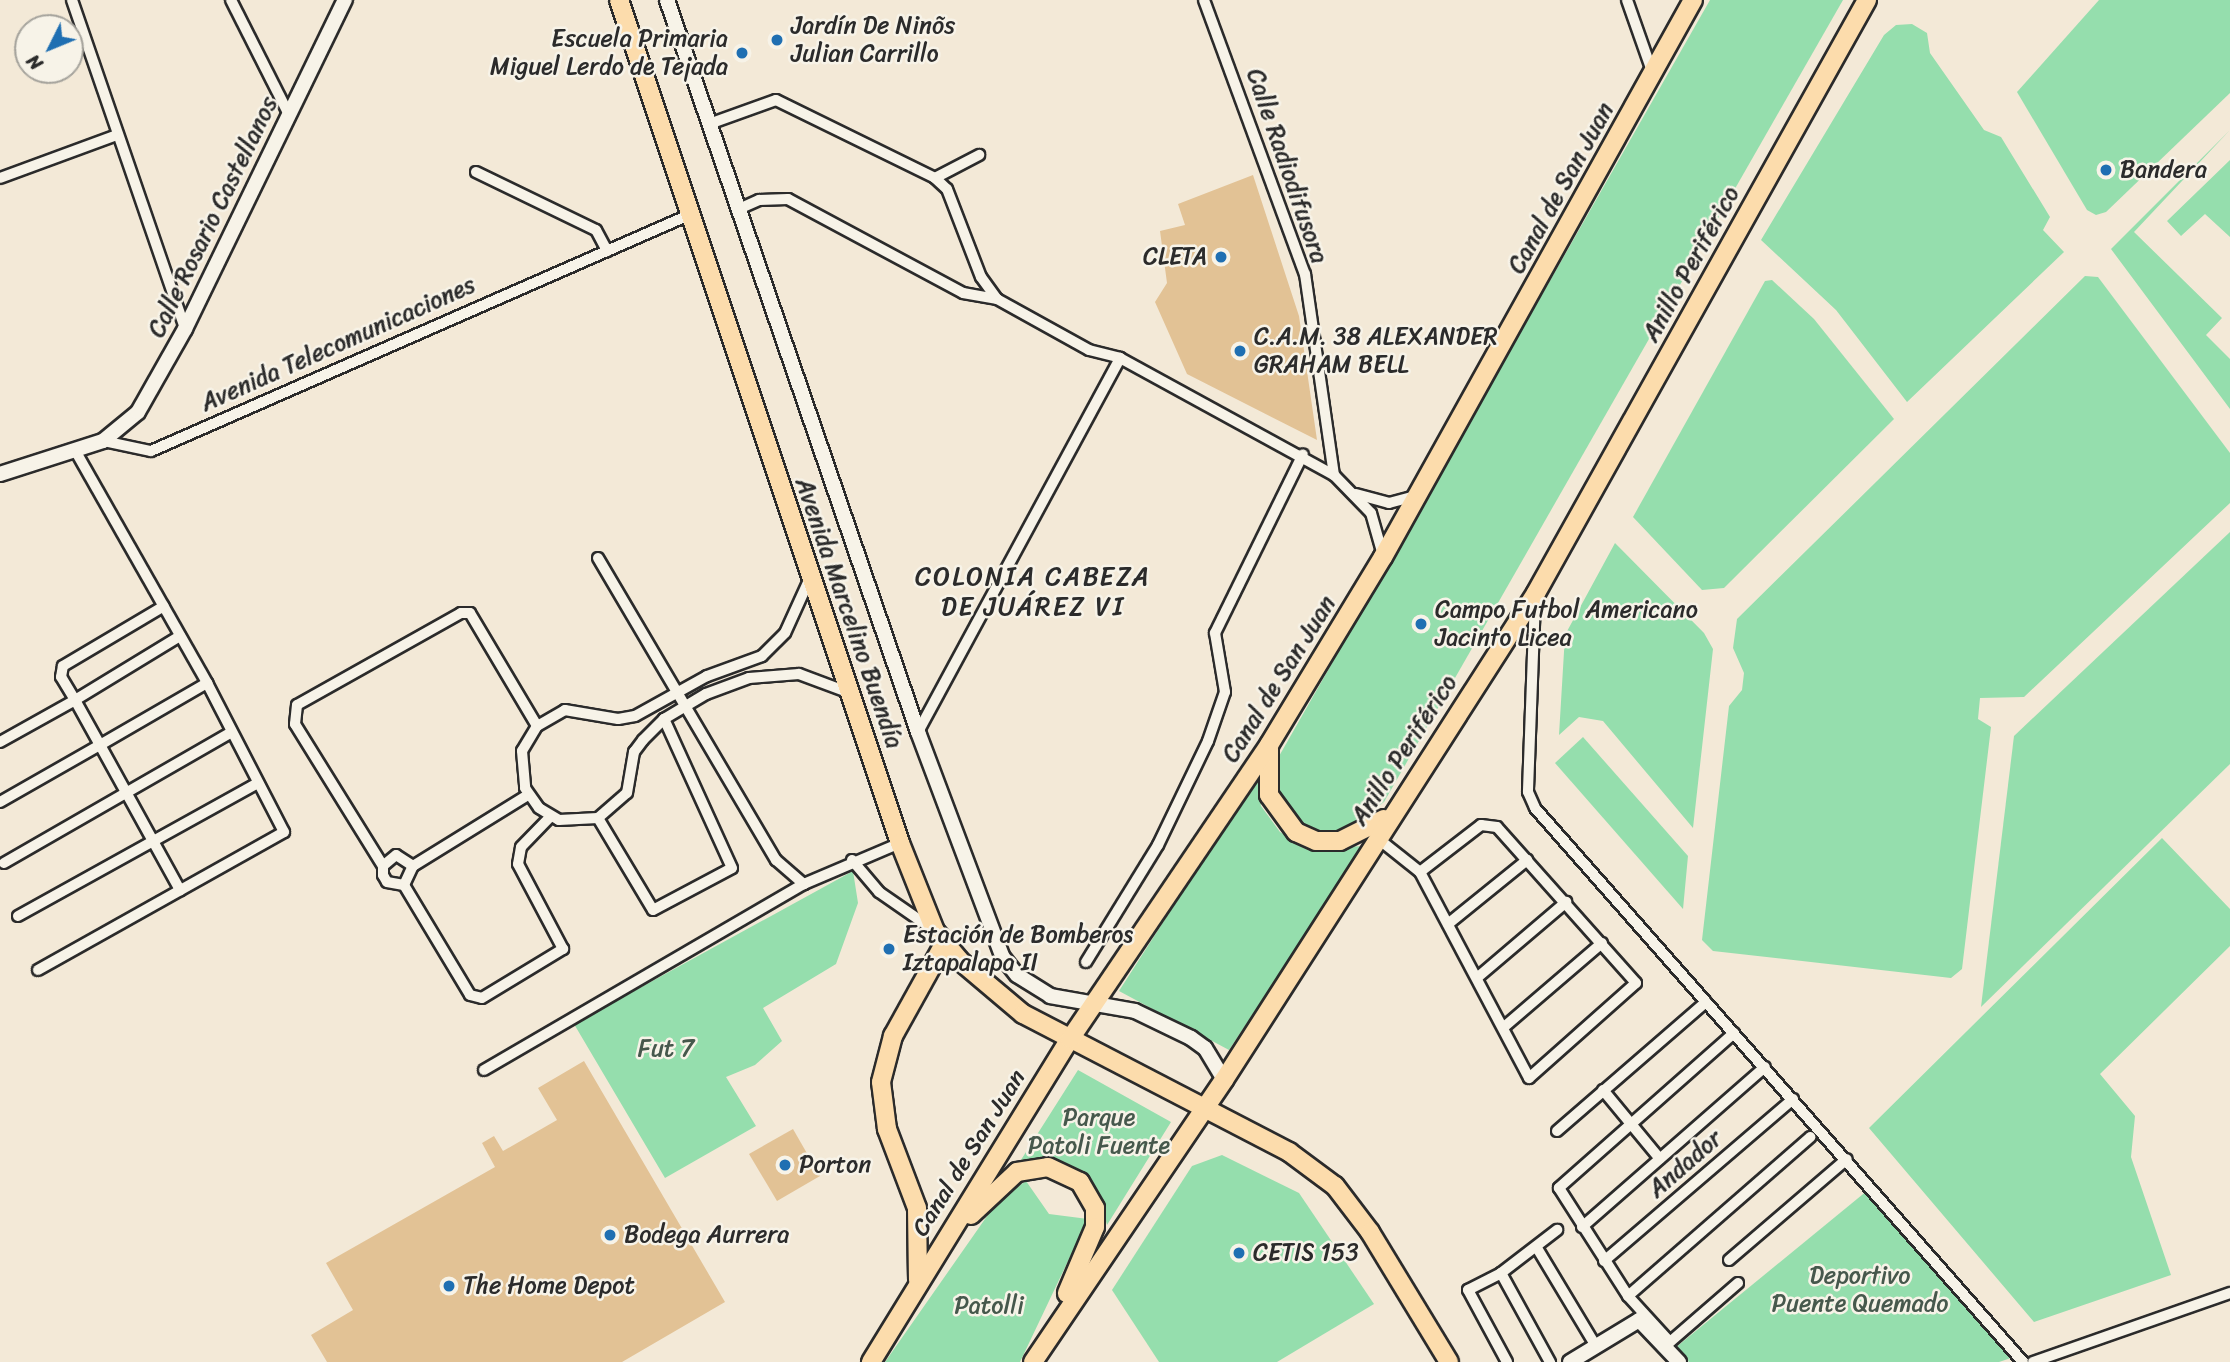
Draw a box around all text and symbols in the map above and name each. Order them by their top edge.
place label: Jardín De Ninõs Julian Carrillo [791,12,955,68]
north arrow [14,14,84,84]
place label: Escuela Primaria Miguel Lerdo de Tejada [489,25,728,81]
marker: Jardín De Ninõs Julian Carrillo [769,32,785,48]
marker: Escuela Primaria Miguel Lerdo de Tejada [734,45,750,61]
text: N [18,46,51,78]
street label: Calle Radiodifusora [1240,65,1334,267]
street label: Calle Rosario Castellanos [142,91,284,343]
street label: Canal de San Juan [1502,97,1620,279]
place label: Bandera [2120,156,2207,184]
marker: Bandera [2098,162,2114,178]
street label: Anillo Periférico [1636,181,1746,347]
place label: CLETA [1143,243,1207,271]
marker: CLETA [1213,249,1229,265]
street label: Avenida Telecomunicaciones [196,270,480,418]
place label: C.A.M. 38 ALEXANDER GRAHAM BELL [1254,323,1498,379]
marker: C.A.M. 38 ALEXANDER GRAHAM BELL [1232,343,1248,359]
street label: Avenida Marcelino Buendía [789,474,909,752]
district label: COLONIA CABEZA DE JUÁREZ VI [917,561,1149,622]
street label: Canal de San Juan [1216,590,1342,768]
place label: Campo Futbol Americano Jacinto Licea [1435,596,1698,652]
marker: Campo Futbol Americano Jacinto Licea [1413,616,1429,632]
street label: Anillo Periférico [1344,669,1464,831]
place label: Estación de Bomberos Iztapalapa II [903,921,1135,977]
marker: Estación de Bomberos Iztapalapa II [881,941,897,957]
park label: Fut 7 [638,1035,694,1063]
street label: Canal de San Juan [906,1064,1032,1242]
park label: Parque Patoli Fuente [1028,1104,1170,1160]
street label: Andador [1642,1124,1728,1204]
place label: Porton [799,1151,871,1179]
marker: Porton [777,1157,793,1173]
place label: Bodega Aurrera [624,1221,789,1249]
marker: Bodega Aurrera [602,1227,618,1243]
place label: CETIS 153 [1253,1239,1359,1267]
marker: CETIS 153 [1231,1245,1247,1261]
park label: Deportivo Puente Quemado [1771,1262,1949,1318]
place label: The Home Depot [463,1272,636,1300]
marker: The Home Depot [441,1278,457,1294]
park label: Patolli [954,1292,1024,1320]

